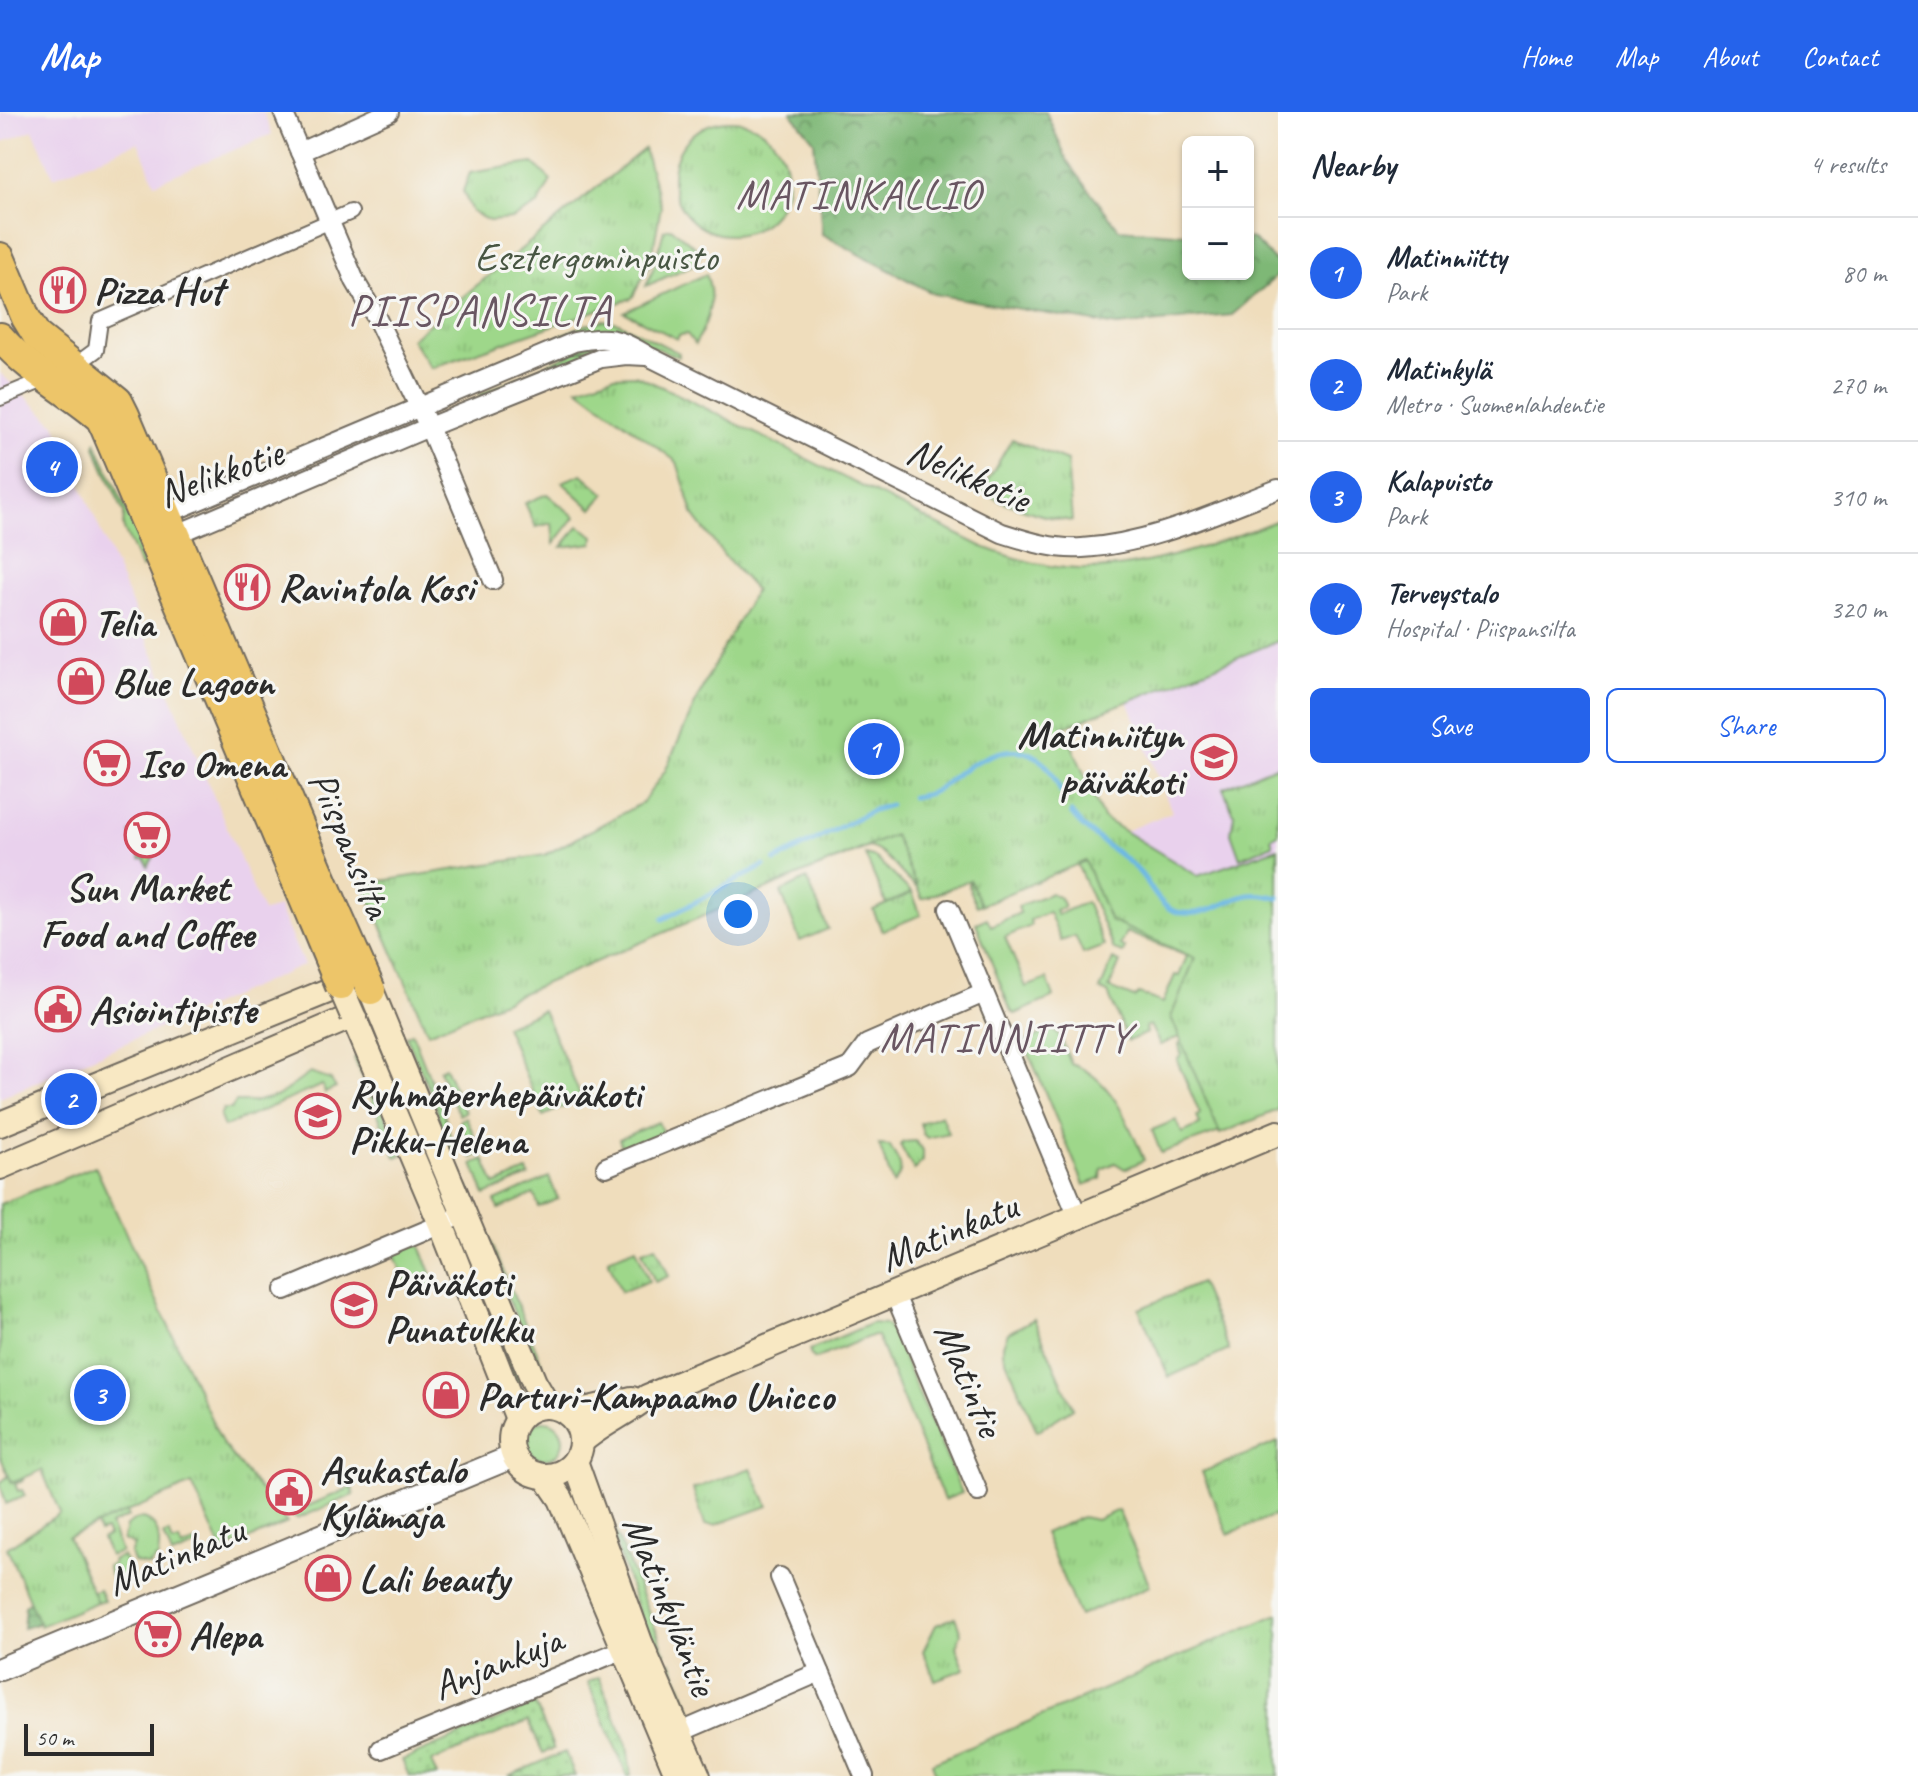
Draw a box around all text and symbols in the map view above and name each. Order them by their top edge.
text: Map [40,33,99,80]
text: Home [1521,39,1571,74]
text: Map [1615,39,1658,74]
text: About [1702,39,1758,74]
text: Contact [1802,39,1878,74]
map controls [1182,136,1254,280]
button: + [1182,136,1254,208]
text: Nearby [1310,143,1396,186]
text: 4 results [1810,148,1886,181]
district label: MATINKALLIO [736,168,984,221]
button: − [1182,208,1254,280]
park label: Esztergominpuisto [475,232,719,282]
text: Matinniitty [1386,238,1506,276]
text: 1 [1330,257,1342,290]
text: 80 m [1842,257,1886,290]
restaurant icon: Pizza Hut [39,266,87,314]
place label: Pizza Hut [94,266,229,316]
text: Park [1386,276,1427,309]
district label: PIISPANSILTA [348,283,612,338]
text: Matinkylä [1386,350,1491,388]
text: 2 [1330,369,1342,402]
text: 270 m [1830,369,1886,402]
text: Metro · Suomenlahdentie [1386,388,1604,421]
street label: Nelikkotie [151,426,292,519]
street label: Nelikkotie [899,426,1041,525]
pin: 4 [26,437,78,497]
text: Kalapuisto [1386,462,1491,500]
text: 3 [1330,481,1342,514]
text: 310 m [1830,481,1886,514]
text: Park [1386,500,1427,533]
restaurant icon: Ravintola Kosi [223,563,271,611]
place label: Ravintola Kosi [278,563,478,613]
text: Terveystalo [1386,574,1497,612]
text: 4 [1330,593,1342,626]
text: 320 m [1830,593,1886,626]
shop icon: Telia [39,598,87,646]
place label: Telia [94,598,157,648]
text: Hospital · Piispansilta [1386,612,1575,645]
shop icon: Blue Lagoon [57,657,105,705]
place label: Blue Lagoon [112,657,277,707]
button: Save [1310,688,1590,763]
button: Share [1606,688,1886,763]
place label: Matinniityn päiväkoti [1017,710,1188,806]
pin: 1 [848,719,900,779]
school or university icon: Matinniityn päiväkoti [1190,733,1238,781]
supermarket icon: Iso Omena [83,739,131,787]
place label: Iso Omena [138,739,289,789]
street label: Piispansilta [297,764,404,928]
supermarket icon: Sun Market Food and Coffee [123,811,171,859]
place label: Sun Market Food and Coffee [40,863,256,959]
your location [718,894,758,934]
public building icon: Asiointipiste [34,985,82,1033]
place label: Asiointipiste [89,985,259,1035]
district label: MATINNIITTY [880,1011,1138,1064]
pin: 2 [45,1069,97,1129]
place label: Ryhmäperhepäiväkoti Pikku-Helena [349,1069,646,1165]
school or university icon: Ryhmäperhepäiväkoti Pikku-Helena [294,1092,342,1140]
street label: Matinkatu [872,1180,1026,1283]
place label: Päiväkoti Punatulkku [385,1258,535,1354]
school or university icon: Päiväkoti Punatulkku [330,1281,378,1329]
street label: Matintie [923,1315,1016,1447]
pin: 3 [74,1365,126,1425]
shop icon: Parturi-Kampaamo Unicco [422,1371,470,1419]
place label: Parturi-Kampaamo Unicco [477,1371,836,1421]
place label: Asukastalo Kylämaja [320,1445,468,1541]
public building icon: Asukastalo Kylämaja [265,1468,313,1516]
street label: Matinkatu [99,1504,253,1607]
street label: Matinkyläntie [611,1508,730,1705]
shop icon: Lali beauty [304,1554,352,1602]
place label: Lali beauty [359,1554,513,1604]
supermarket icon: Alepa [134,1610,182,1658]
place label: Alepa [189,1610,264,1660]
street label: Anjankuja [425,1613,573,1711]
scale bar [24,1720,154,1756]
text: 50 m [36,1724,73,1752]

